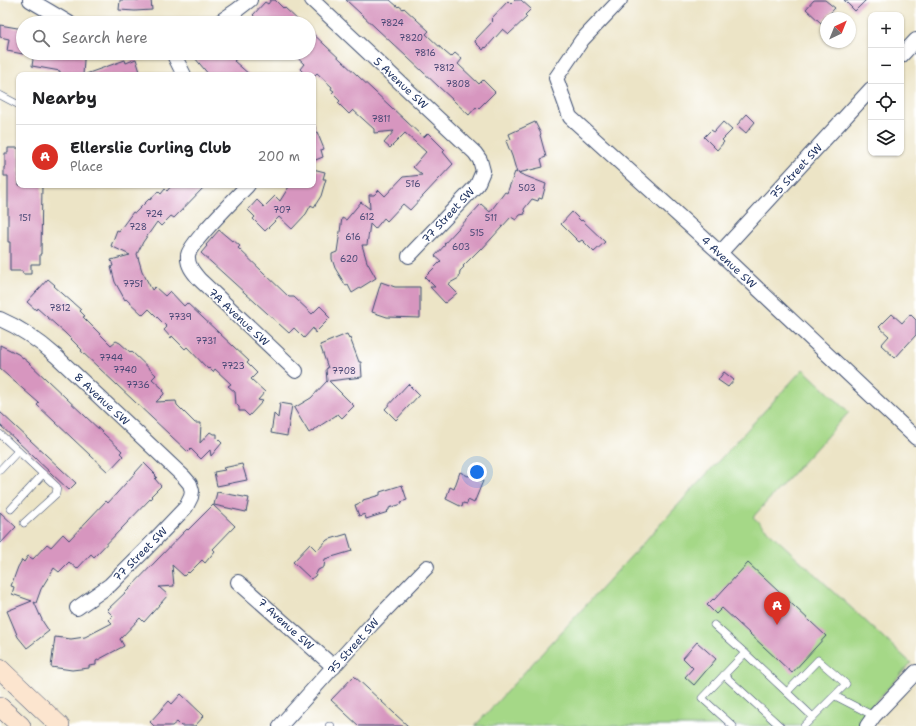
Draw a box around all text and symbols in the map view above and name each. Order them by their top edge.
north arrow [820,12,856,48]
map controls [868,12,904,156]
button: + [868,12,904,48]
search box [16,16,316,60]
house number: 7824 [380,17,404,29]
icon: search [30,27,52,49]
text: Search here [62,28,148,48]
house number: 7820 [399,32,423,44]
house number: 7816 [414,47,436,59]
button: − [868,48,904,84]
street label: 5 Avenue SW [370,54,432,113]
house number: 7812 [433,62,455,74]
house number: 7808 [446,78,470,90]
button: locate [868,84,904,120]
text: Nearby [32,87,97,109]
house number: 7811 [371,113,391,125]
button: layers [868,120,904,156]
text: Ellerslie Curling Club [70,138,231,158]
street label: 75 Street SW [767,140,826,202]
text: A [40,148,50,165]
text: 200 m [258,148,300,165]
text: Place [70,158,103,175]
house number: 516 [406,178,420,190]
house number: 503 [518,182,536,194]
street label: 77 Street SW [419,184,478,247]
house number: 707 [273,204,291,216]
house number: 724 [145,208,163,220]
house number: 612 [359,211,375,223]
house number: 151 [19,212,31,224]
house number: 511 [485,212,497,224]
house number: 728 [129,221,147,233]
house number: 515 [470,227,484,239]
house number: 616 [345,231,361,243]
street label: 4 Avenue SW [698,233,760,292]
house number: 603 [452,241,470,253]
house number: 620 [340,253,358,265]
house number: 7751 [123,278,143,290]
street label: 7A Avenue SW [205,285,273,350]
house number: 7812 [49,302,71,314]
house number: 7739 [168,311,192,323]
house number: 7731 [195,335,217,347]
house number: 7744 [99,352,123,364]
house number: 7723 [221,360,245,372]
house number: 7740 [113,364,137,376]
house number: 7708 [332,365,356,377]
street label: 8 Avenue SW [71,370,133,429]
house number: 7736 [126,379,150,391]
your location [467,462,487,482]
street label: 77 Street SW [110,524,171,585]
pin: A [764,592,790,625]
street label: 7 Avenue SW [254,595,317,654]
street label: 75 Street SW [324,615,383,678]

